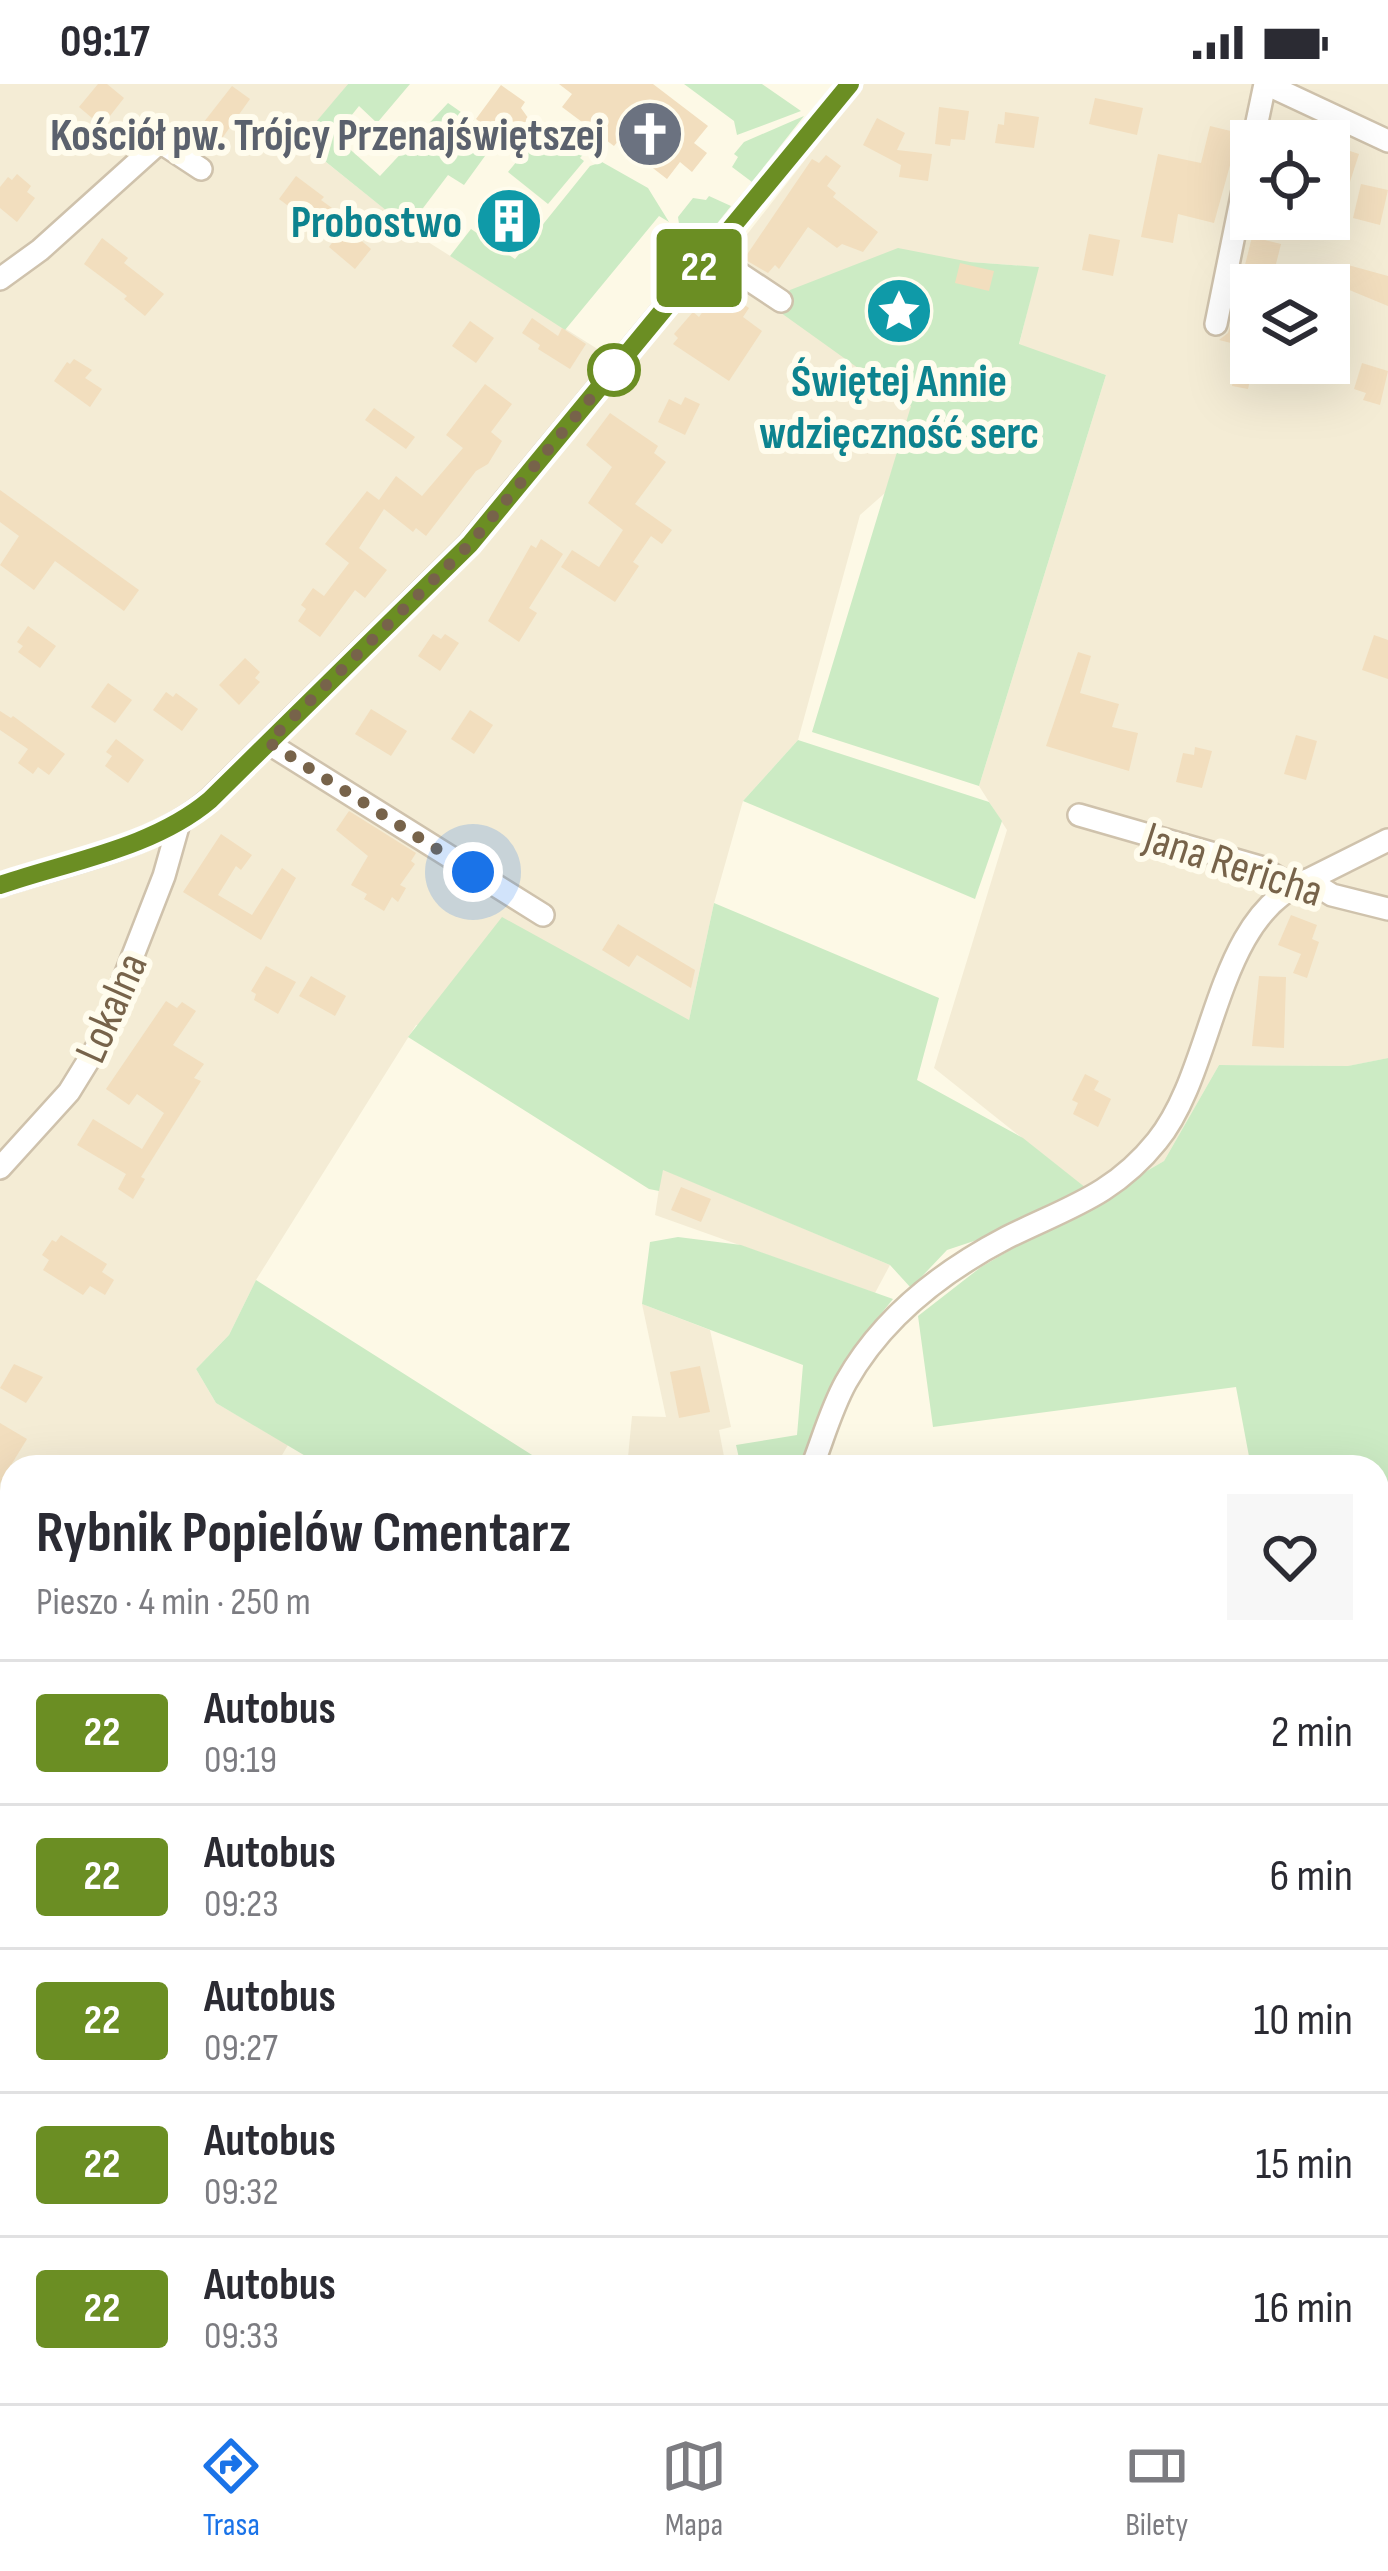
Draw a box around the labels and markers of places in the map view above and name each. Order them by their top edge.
church icon: Kościół pw. Trójcy Przenajświętszej [615,99,685,169]
place label: Kościół pw. Trójcy Przenajświętszej [50,109,604,164]
building icon: Probostwo [474,186,544,256]
place label: Probostwo [291,196,462,251]
place icon: Świętej Annie wdzięczność serc [864,276,934,346]
unlabelled marker [589,345,639,395]
place label: Świętej Annie wdzięczność serc [759,355,1039,462]

